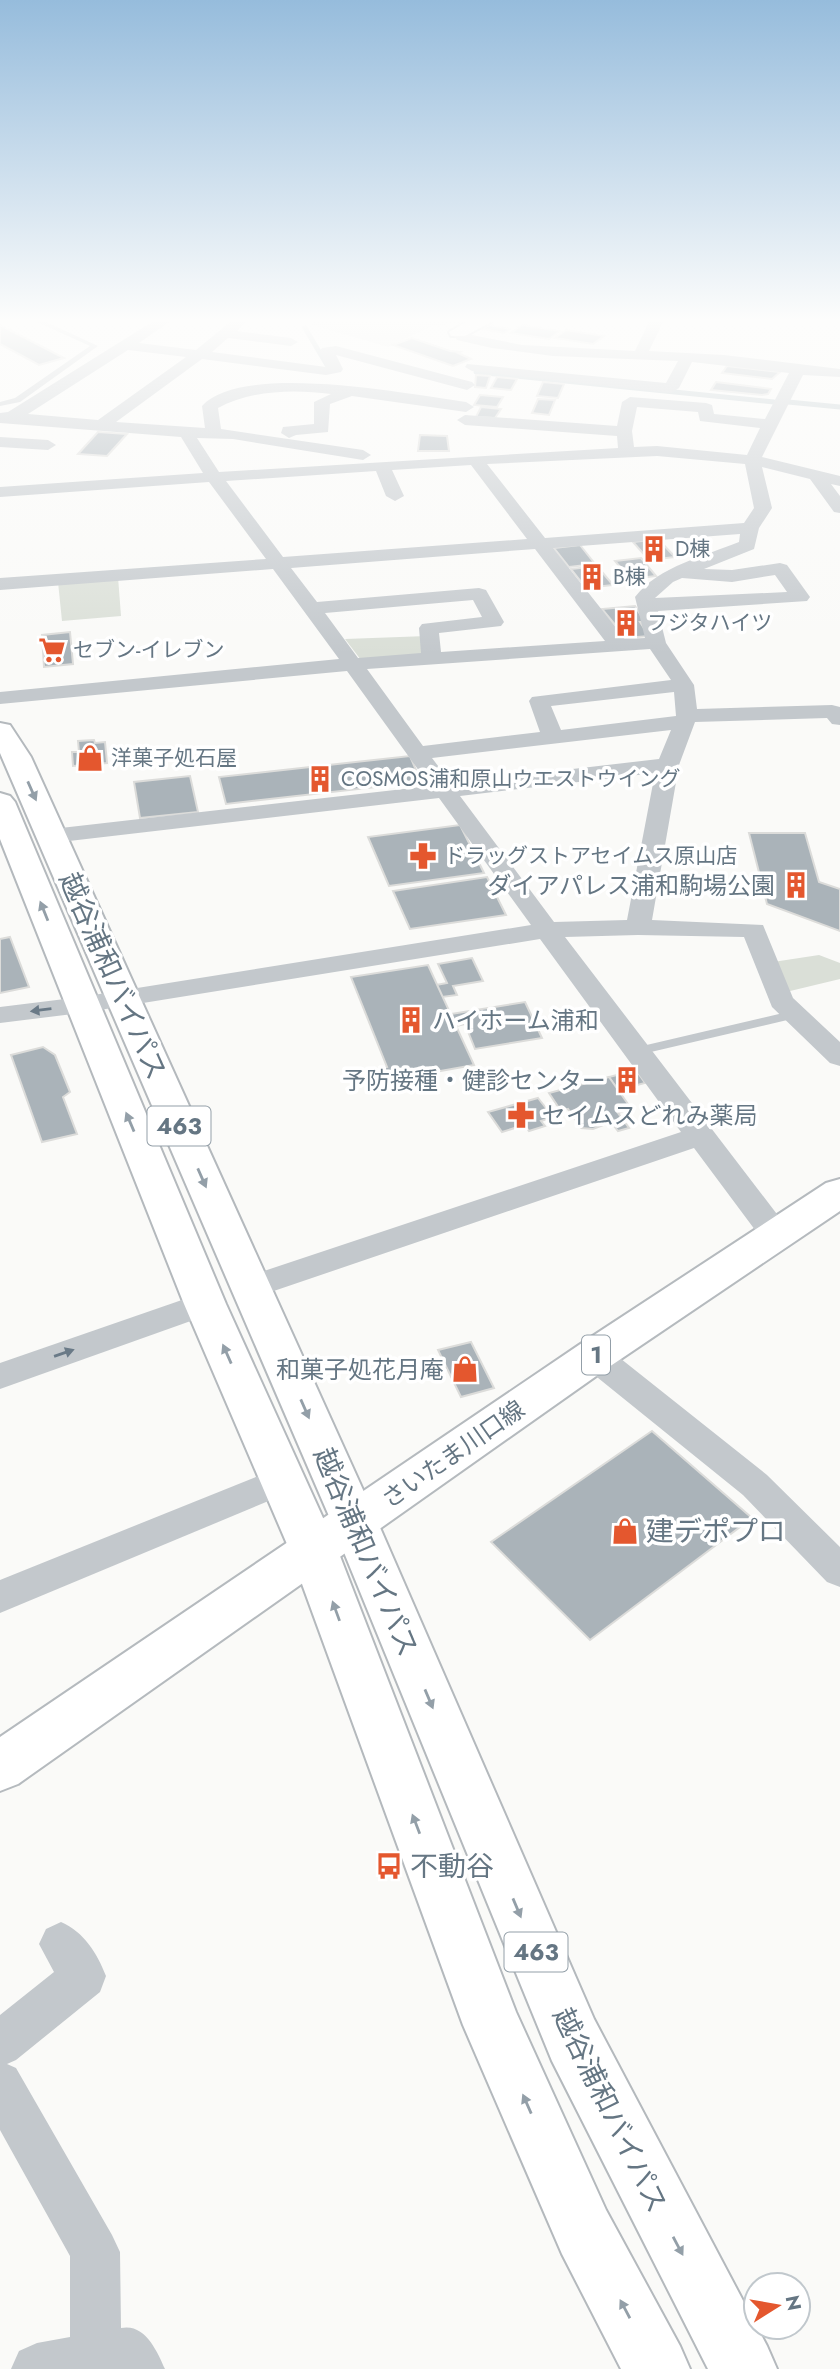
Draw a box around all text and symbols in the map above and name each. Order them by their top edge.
building icon: D棟 [639,534,669,564]
place label: D棟 [675,534,710,564]
building icon: B棟 [577,562,607,592]
place label: B棟 [613,562,646,592]
building icon: フジタハイツ [611,608,641,638]
place label: フジタハイツ [647,608,772,638]
supermarket icon: セブン-イレブン [37,635,67,665]
place label: セブン-イレブン [73,635,224,665]
shop icon: 洋菓子処石屋 [75,743,105,773]
place label: 洋菓子処石屋 [111,743,237,773]
building icon: COSMOS浦和原山ウエストウイング [305,764,335,794]
place label: COSMOS浦和原山ウエストウイング [341,764,681,794]
one-way arrow [27,780,38,801]
pharmacy icon: ドラッグストアセイムス原山店 [408,841,438,871]
place label: ドラッグストアセイムス原山店 [444,841,737,871]
street label: 越谷浦和バイパス [49,866,177,1086]
place label: ダイアパレス浦和駒場公園 [487,868,775,903]
building icon: ダイアパレス浦和駒場公園 [781,870,811,900]
one-way arrow [39,900,50,921]
place label: ハイホーム浦和 [432,1003,599,1038]
one-way arrow [30,1004,52,1015]
building icon: ハイホーム浦和 [396,1005,426,1035]
place label: 予防接種・健診センター [342,1063,606,1098]
building icon: 予防接種・健診センター [612,1065,642,1095]
place label: セイムスどれみ薬局 [542,1098,758,1133]
pharmacy icon: セイムスどれみ薬局 [506,1100,536,1130]
road number: 463 [148,1106,210,1146]
one-way arrow [124,1111,135,1132]
one-way arrow [197,1168,208,1189]
road number: 1 [582,1336,610,1374]
one-way arrow [221,1344,233,1364]
one-way arrow [54,1347,75,1358]
place label: 和菓子処花月庵 [276,1352,444,1387]
shop icon: 和菓子処花月庵 [450,1354,480,1384]
street label: さいたま川口線 [374,1392,532,1516]
one-way arrow [299,1399,310,1420]
street label: 越谷浦和バイパス [303,1441,429,1663]
place label: 建デポプロ [646,1511,786,1552]
shop icon: 建デポプロ [610,1516,640,1546]
one-way arrow [330,1600,341,1621]
one-way arrow [424,1688,435,1709]
one-way arrow [410,1813,421,1834]
place label: 不動谷 [410,1846,494,1887]
bus stop icon: 不動谷 [374,1851,404,1881]
one-way arrow [512,1898,523,1919]
road number: 463 [504,1932,568,1971]
street label: 越谷浦和バイパス [543,2001,677,2219]
one-way arrow [521,2093,532,2114]
one-way arrow [672,2236,684,2256]
north arrow [742,2271,812,2341]
text: N [779,2293,808,2313]
one-way arrow [619,2299,631,2319]

